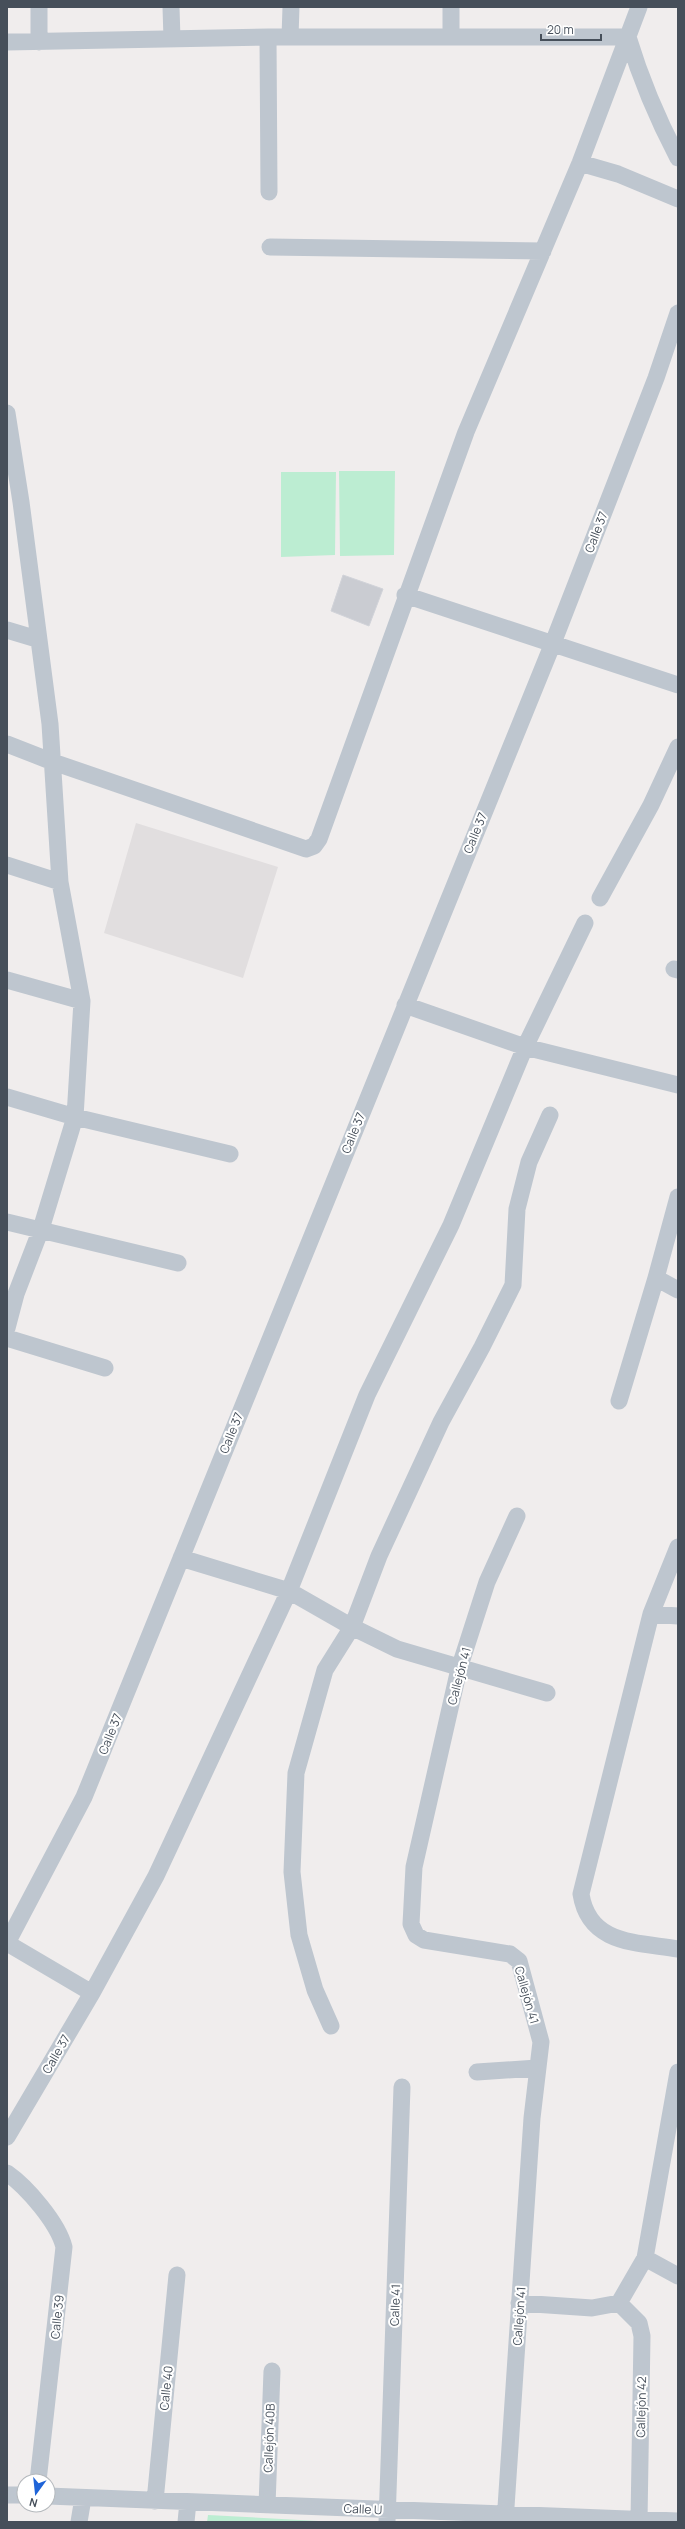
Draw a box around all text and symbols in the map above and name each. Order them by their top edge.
scale bar [541,16,601,42]
text: 20 m [547,21,574,38]
street label: Calle 37 [580,509,612,555]
street label: Calle 37 [459,810,491,856]
street label: Calle 37 [337,1110,369,1156]
street label: Calle 37 [215,1410,247,1456]
street label: Callejón 41 [443,1645,475,1707]
street label: Calle 37 [94,1711,126,1757]
street label: Callejón 41 [511,1964,543,2026]
street label: Calle 37 [38,2031,74,2077]
street label: Calle 41 [386,2284,404,2326]
street label: Callejón 41 [508,2286,530,2346]
street label: Calle 39 [46,2294,68,2340]
street label: Calle 40 [155,2365,177,2411]
street label: Callejón 42 [632,2376,650,2438]
street label: Callejón 40B [259,2403,279,2473]
north arrow [16,2473,56,2513]
text: N [27,2495,39,2511]
street label: Calle U [343,2500,383,2518]

